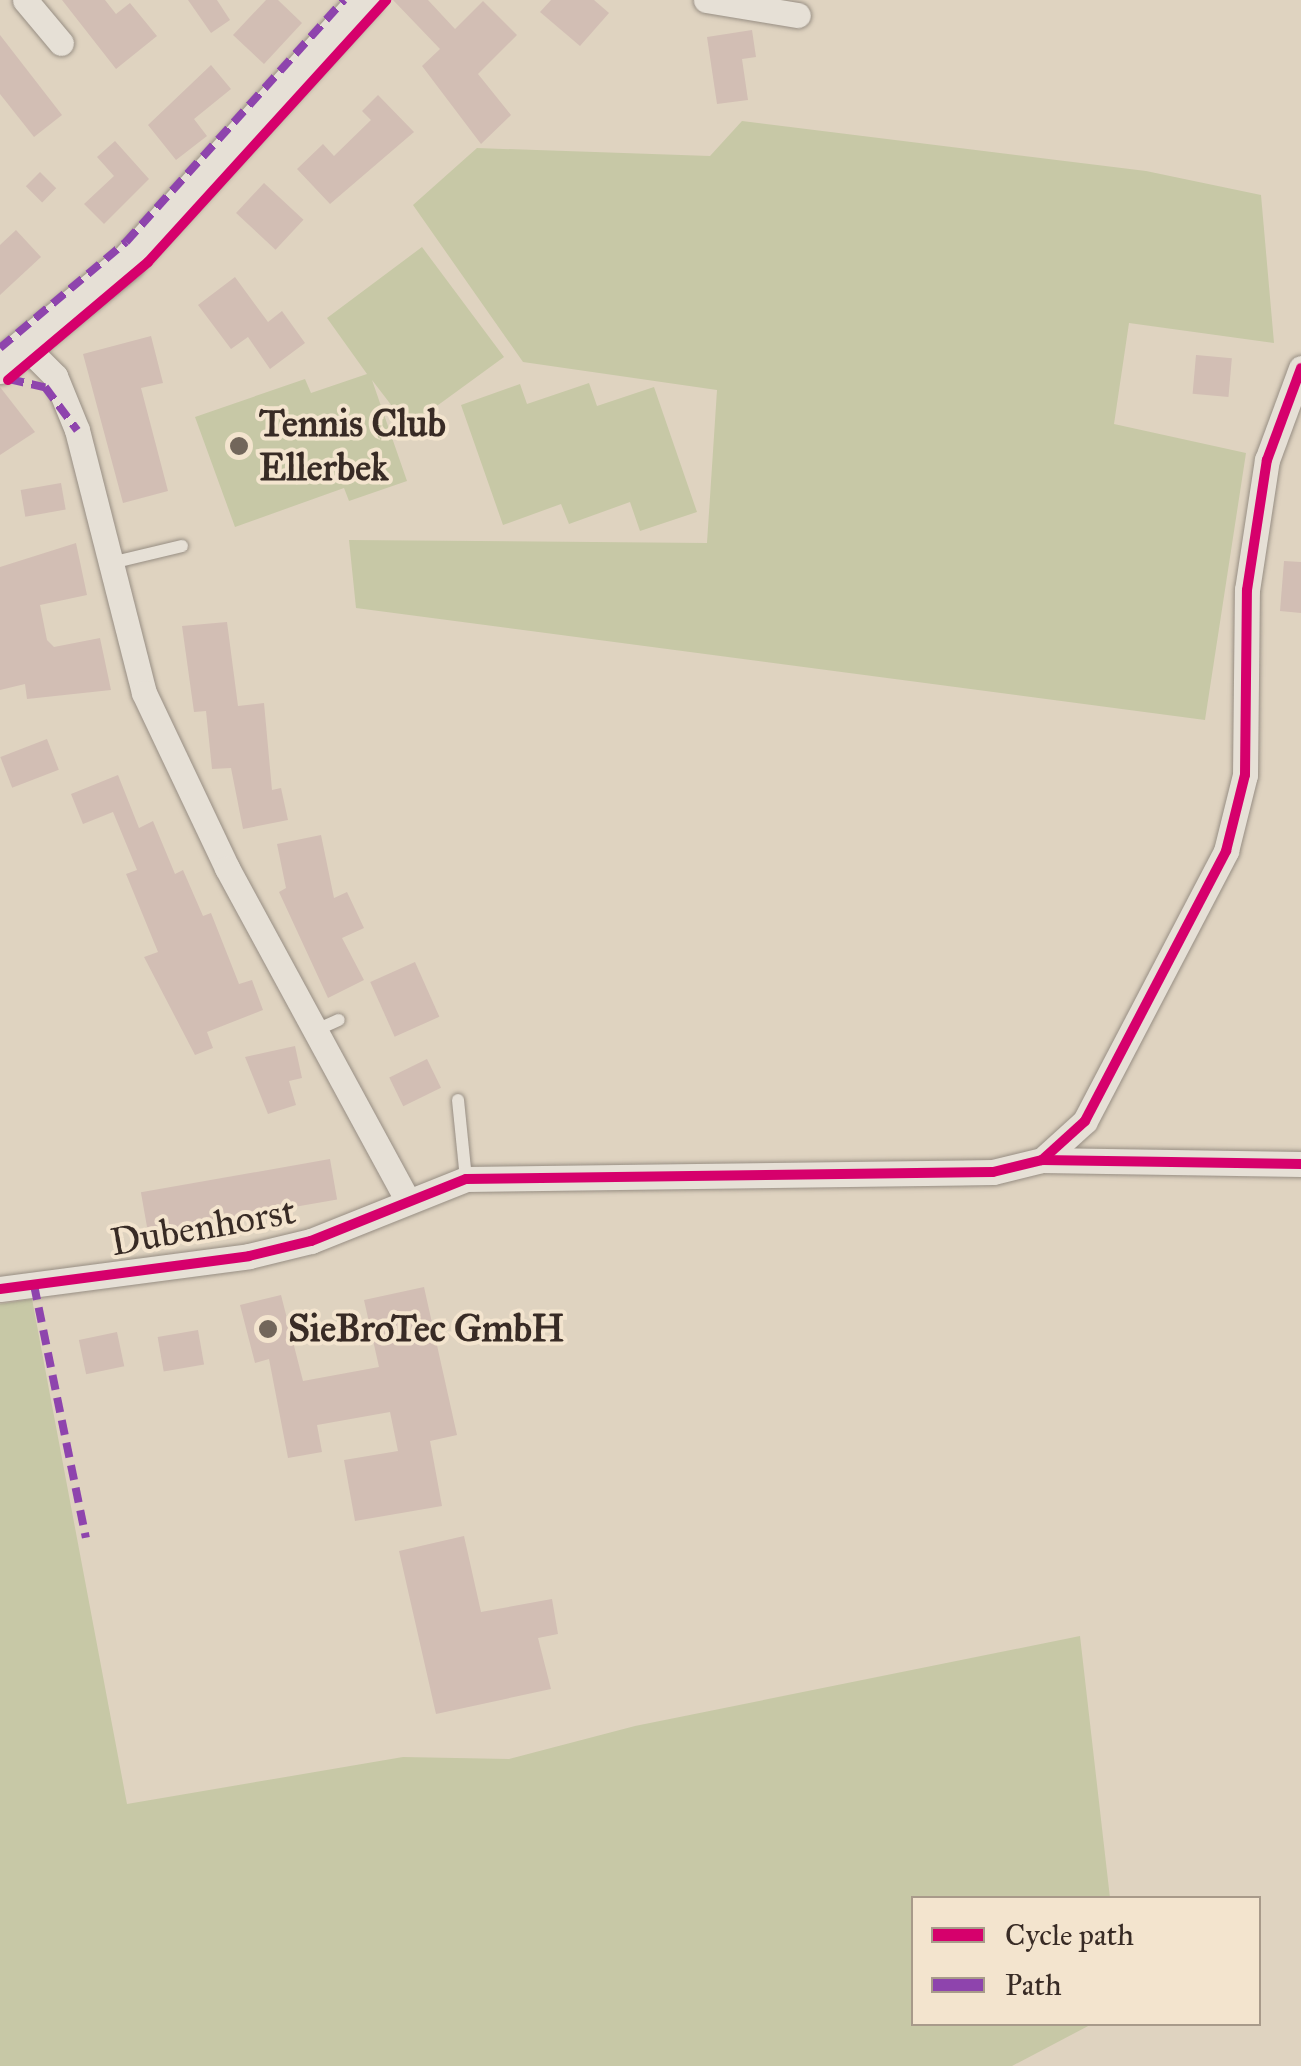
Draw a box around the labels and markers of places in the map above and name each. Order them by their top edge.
place label: Tennis Club Ellerbek [259,401,446,490]
marker: Tennis Club Ellerbek [228,435,250,457]
place label: SieBroTec GmbH [288,1306,564,1352]
marker: SieBroTec GmbH [257,1318,279,1340]

